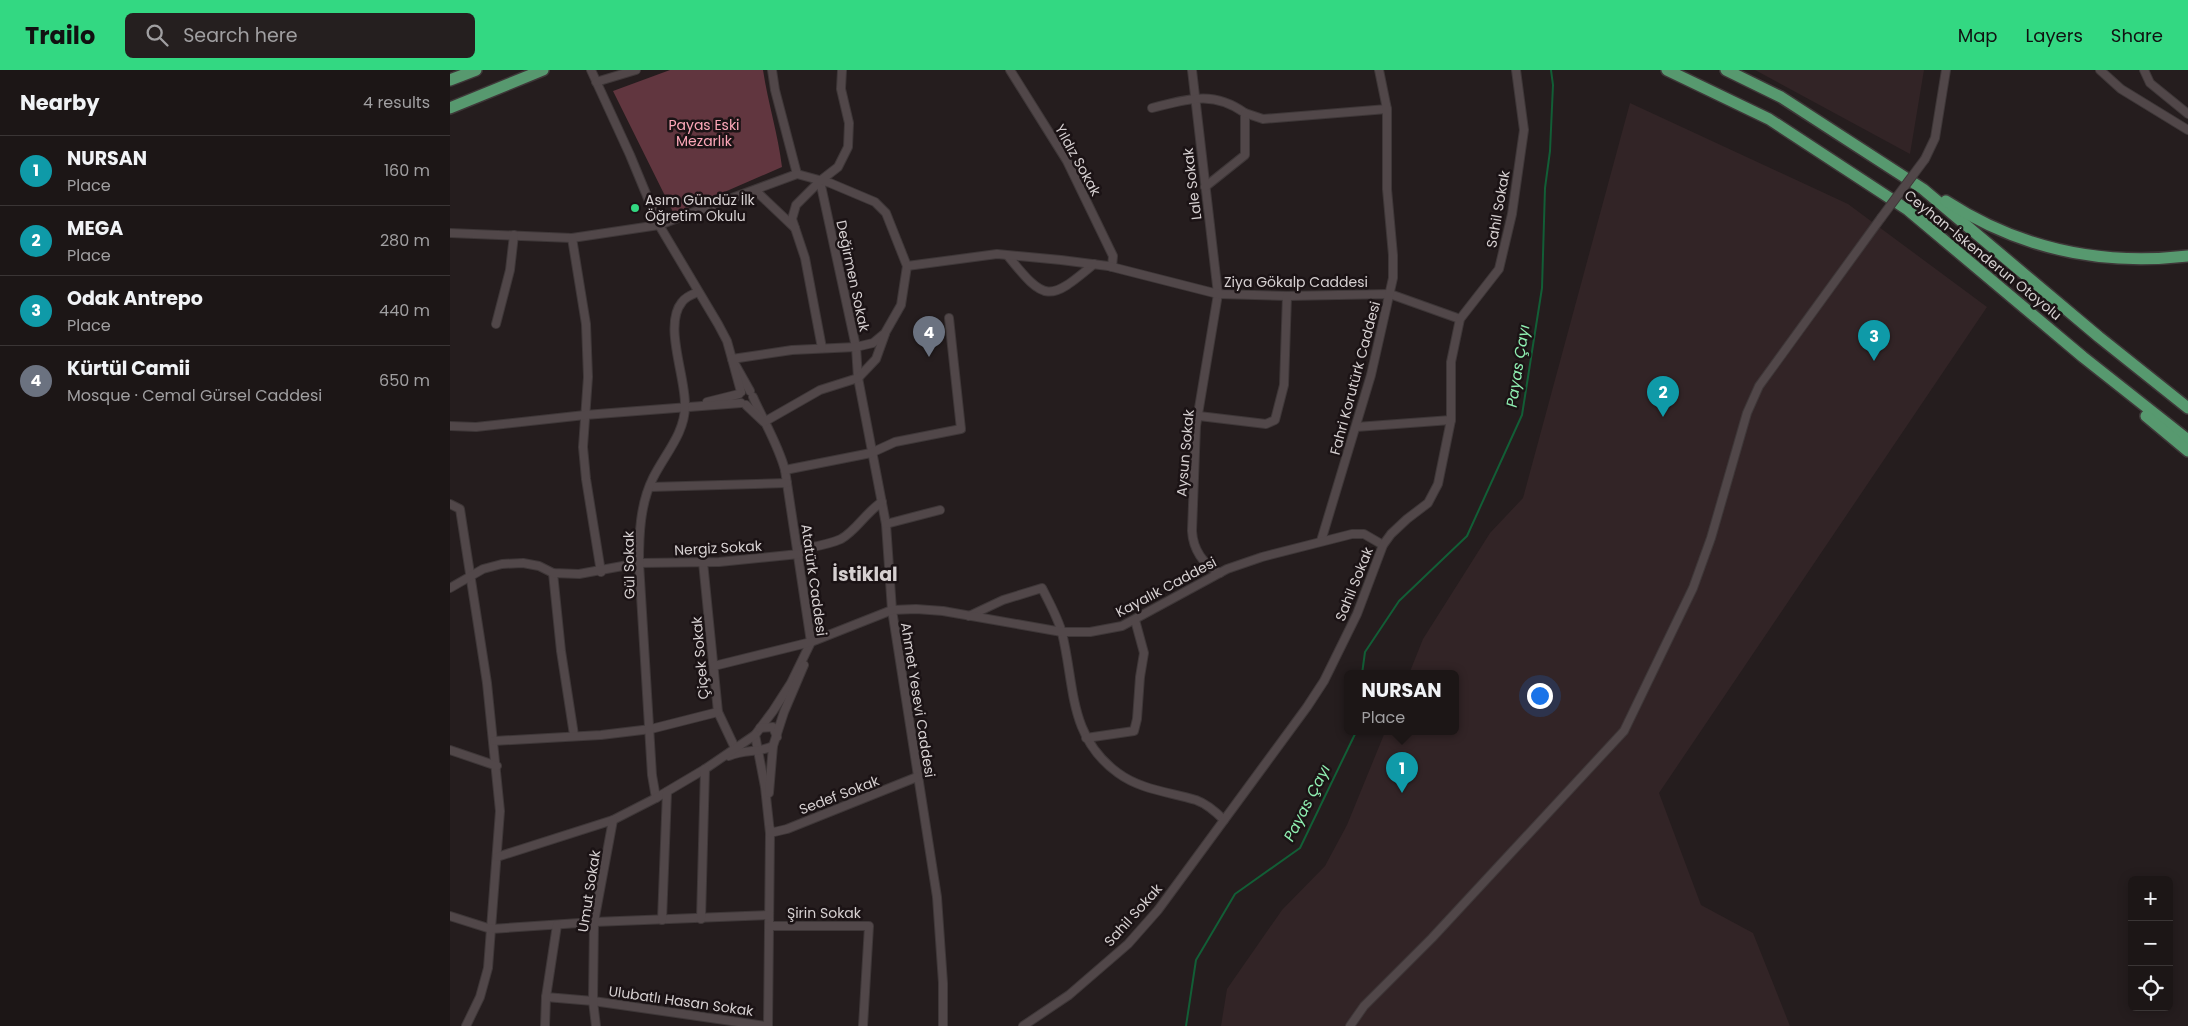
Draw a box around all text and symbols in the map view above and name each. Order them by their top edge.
search box [125,13,475,58]
text: Trailo [25,19,95,52]
icon: search [143,21,171,49]
text: Search here [183,22,298,49]
text: Map [1958,23,1998,48]
text: Layers [2026,23,2083,48]
text: Share [2111,23,2163,48]
text: Nearby [20,88,100,117]
text: 4 results [363,91,430,114]
park label: Payas Eski Mezarlık [668,115,740,151]
street label: Yıldız Sokak [1050,121,1106,200]
text: NURSAN [67,145,147,172]
street label: Lale Sokak [1178,146,1206,221]
text: 1 [33,159,39,182]
text: 160 m [384,159,430,182]
street label: Sahil Sokak [1481,168,1515,249]
text: Place [67,174,111,197]
street label: Ceyhan-İskenderun Otoyolu [1900,185,2066,325]
place label: Asım Gündüz İlk Öğretim Okulu [645,190,756,226]
marker: Asım Gündüz İlk Öğretim Okulu [629,202,641,214]
text: MEGA [67,215,123,242]
street label: Değirmen Sokak [831,218,875,334]
text: 2 [31,229,41,252]
text: 280 m [380,229,430,252]
text: Place [67,244,111,267]
street label: Ziya Gökalp Caddesi [1224,272,1368,292]
text: Odak Antrepo [67,285,203,312]
text: 3 [31,299,41,322]
text: 440 m [379,299,430,322]
street label: Fahri Korutürk Caddesi [1325,299,1385,457]
text: Place [67,314,111,337]
pin: 4 [913,316,945,357]
pin: 3 [1858,320,1890,361]
water label: Payas Çayı [1501,323,1534,409]
text: Kürtül Camii [67,355,190,382]
text: 4 [31,369,41,392]
text: 650 m [379,369,430,392]
pin: 2 [1647,376,1679,417]
text: Mosque · Cemal Gürsel Caddesi [67,384,322,407]
street label: Aysun Sokak [1171,408,1199,497]
street label: Atatürk Caddesi [796,523,832,637]
street label: Gül Sokak [618,530,640,599]
street label: Nergiz Sokak [674,536,763,560]
street label: Sahil Sokak [1330,543,1378,624]
street label: Kayalık Caddesi [1112,552,1220,622]
district label: İstiklal [832,561,898,588]
street label: Çiçek Sokak [686,615,714,700]
street label: Ahmet Yesevi Caddesi [896,621,940,779]
popup [1344,670,1459,735]
text: NURSAN [1361,677,1442,704]
your location [1527,683,1553,709]
text: Place [1361,706,1405,729]
pin: 1 [1386,752,1418,793]
water label: Payas Çayı [1278,761,1335,845]
street label: Sedef Sokak [796,770,883,819]
street label: Umut Sokak [573,848,605,933]
map controls [2128,876,2173,1011]
button: + [2128,876,2173,921]
street label: Sahil Sokak [1099,879,1167,951]
street label: Şirin Sokak [787,903,862,923]
button: − [2128,921,2173,966]
button: locate [2128,966,2173,1011]
street label: Ulubatlı Hasan Sokak [607,981,756,1021]

